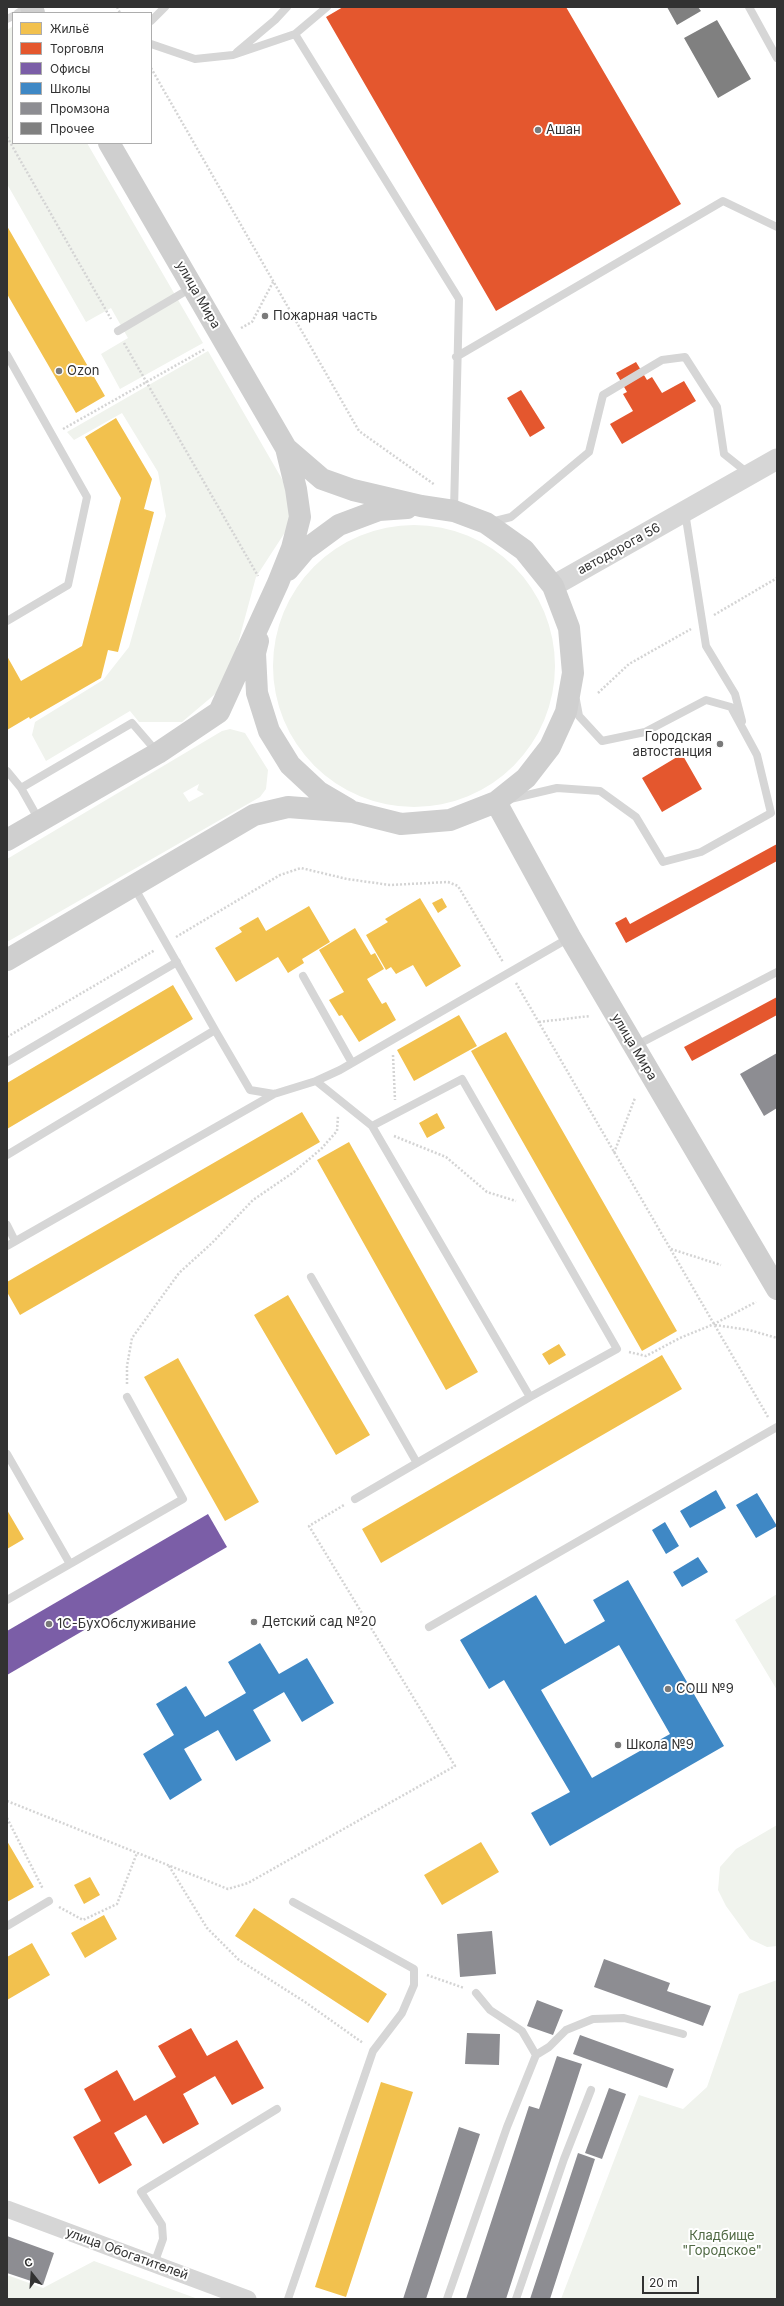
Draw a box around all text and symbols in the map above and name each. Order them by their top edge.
legend [12,12,152,144]
text: Жильё [50,21,89,36]
text: Торговля [50,41,104,56]
text: Офисы [50,61,90,76]
text: Школы [50,81,91,96]
text: Промзона [50,101,110,116]
text: Прочее [50,121,95,136]
place label: Ашан [546,122,581,138]
marker: Ашан [533,125,543,135]
street label: улица Мира [172,258,224,332]
place label: Пожарная часть [273,308,378,324]
marker: Пожарная часть [260,311,270,321]
place label: Ozon [67,363,99,379]
marker: Ozon [54,366,64,376]
street label: автодорога 56 [575,520,663,578]
place label: Городская автостанция [633,729,712,760]
marker: Городская автостанция [715,739,725,749]
street label: улица Мира [608,1011,660,1083]
place label: Детский сад №20 [262,1614,377,1630]
place label: 1С-БухОбслуживание [57,1616,196,1632]
marker: Детский сад №20 [249,1617,259,1627]
marker: 1С-БухОбслуживание [44,1619,54,1629]
place label: СОШ №9 [676,1681,734,1697]
marker: СОШ №9 [663,1684,673,1694]
place label: Школа №9 [626,1737,694,1753]
marker: Школа №9 [613,1740,623,1750]
street label: улица Обогатителей [64,2225,190,2283]
park label: Кладбище "Городское" [682,2228,762,2259]
north arrow [12,2254,52,2294]
text: С [23,2255,34,2270]
scale bar [644,2268,701,2294]
text: 20 m [649,2275,678,2290]

